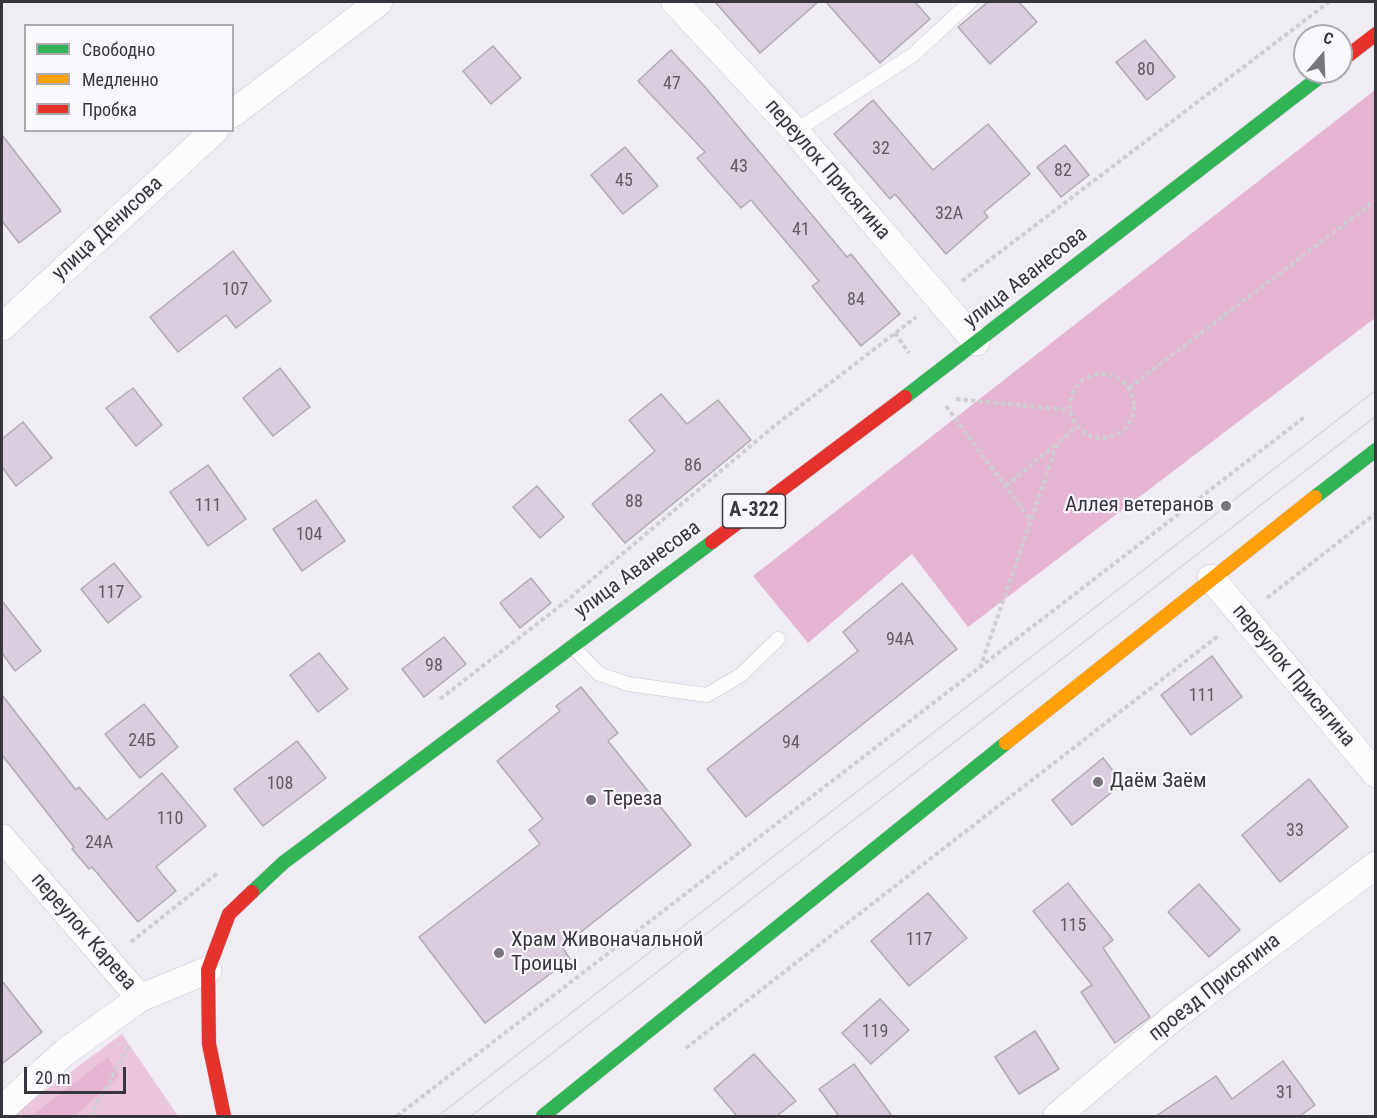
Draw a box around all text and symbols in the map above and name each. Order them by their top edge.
legend [24,24,234,132]
north arrow [1293,24,1353,84]
text: С [1321,28,1336,49]
text: Свободно [82,39,155,60]
house number: 80 [1137,59,1155,81]
text: Медленно [82,69,159,90]
house number: 47 [663,73,681,95]
street label: переулок Присягина [759,94,895,246]
text: Пробка [82,99,137,120]
house number: 32 [872,138,890,160]
house number: 43 [730,156,748,178]
house number: 82 [1054,160,1072,182]
house number: 45 [615,170,633,192]
street label: улица Денисова [48,172,168,286]
house number: 32А [935,203,963,225]
house number: 41 [792,219,810,241]
street label: улица Аванесова [959,222,1093,334]
house number: 107 [222,279,248,301]
house number: 84 [847,289,865,311]
house number: 86 [684,455,702,477]
house number: 88 [625,491,643,513]
place label: Аллея ветеранов [1065,493,1214,519]
road number: А-322 [722,494,786,528]
house number: 111 [195,495,221,517]
marker: Аллея ветеранов [1219,499,1233,513]
street label: улица Аванесова [570,516,706,624]
house number: 104 [296,524,322,546]
house number: 117 [98,582,124,604]
street label: переулок Присягина [1226,600,1360,752]
house number: 94А [886,629,914,651]
house number: 98 [425,655,443,677]
house number: 111 [1189,685,1215,707]
house number: 24Б [128,730,156,752]
house number: 94 [782,732,800,754]
place label: Даём Заём [1110,769,1206,795]
house number: 108 [267,773,293,795]
marker: Даём Заём [1091,775,1105,789]
place label: Тереза [603,787,662,813]
marker: Тереза [584,793,598,807]
house number: 110 [157,808,183,830]
house number: 33 [1286,820,1304,842]
house number: 24А [85,832,113,854]
street label: переулок Карева [25,868,141,996]
house number: 115 [1060,915,1086,937]
place label: Храм Живоначальной Троицы [511,928,703,978]
house number: 117 [906,929,932,951]
street label: проезд Присягина [1144,929,1286,1047]
marker: Храм Живоначальной Троицы [492,946,506,960]
house number: 119 [862,1021,888,1043]
scale bar [27,1055,129,1093]
text: 20 m [35,1067,70,1088]
house number: 31 [1276,1082,1294,1104]

